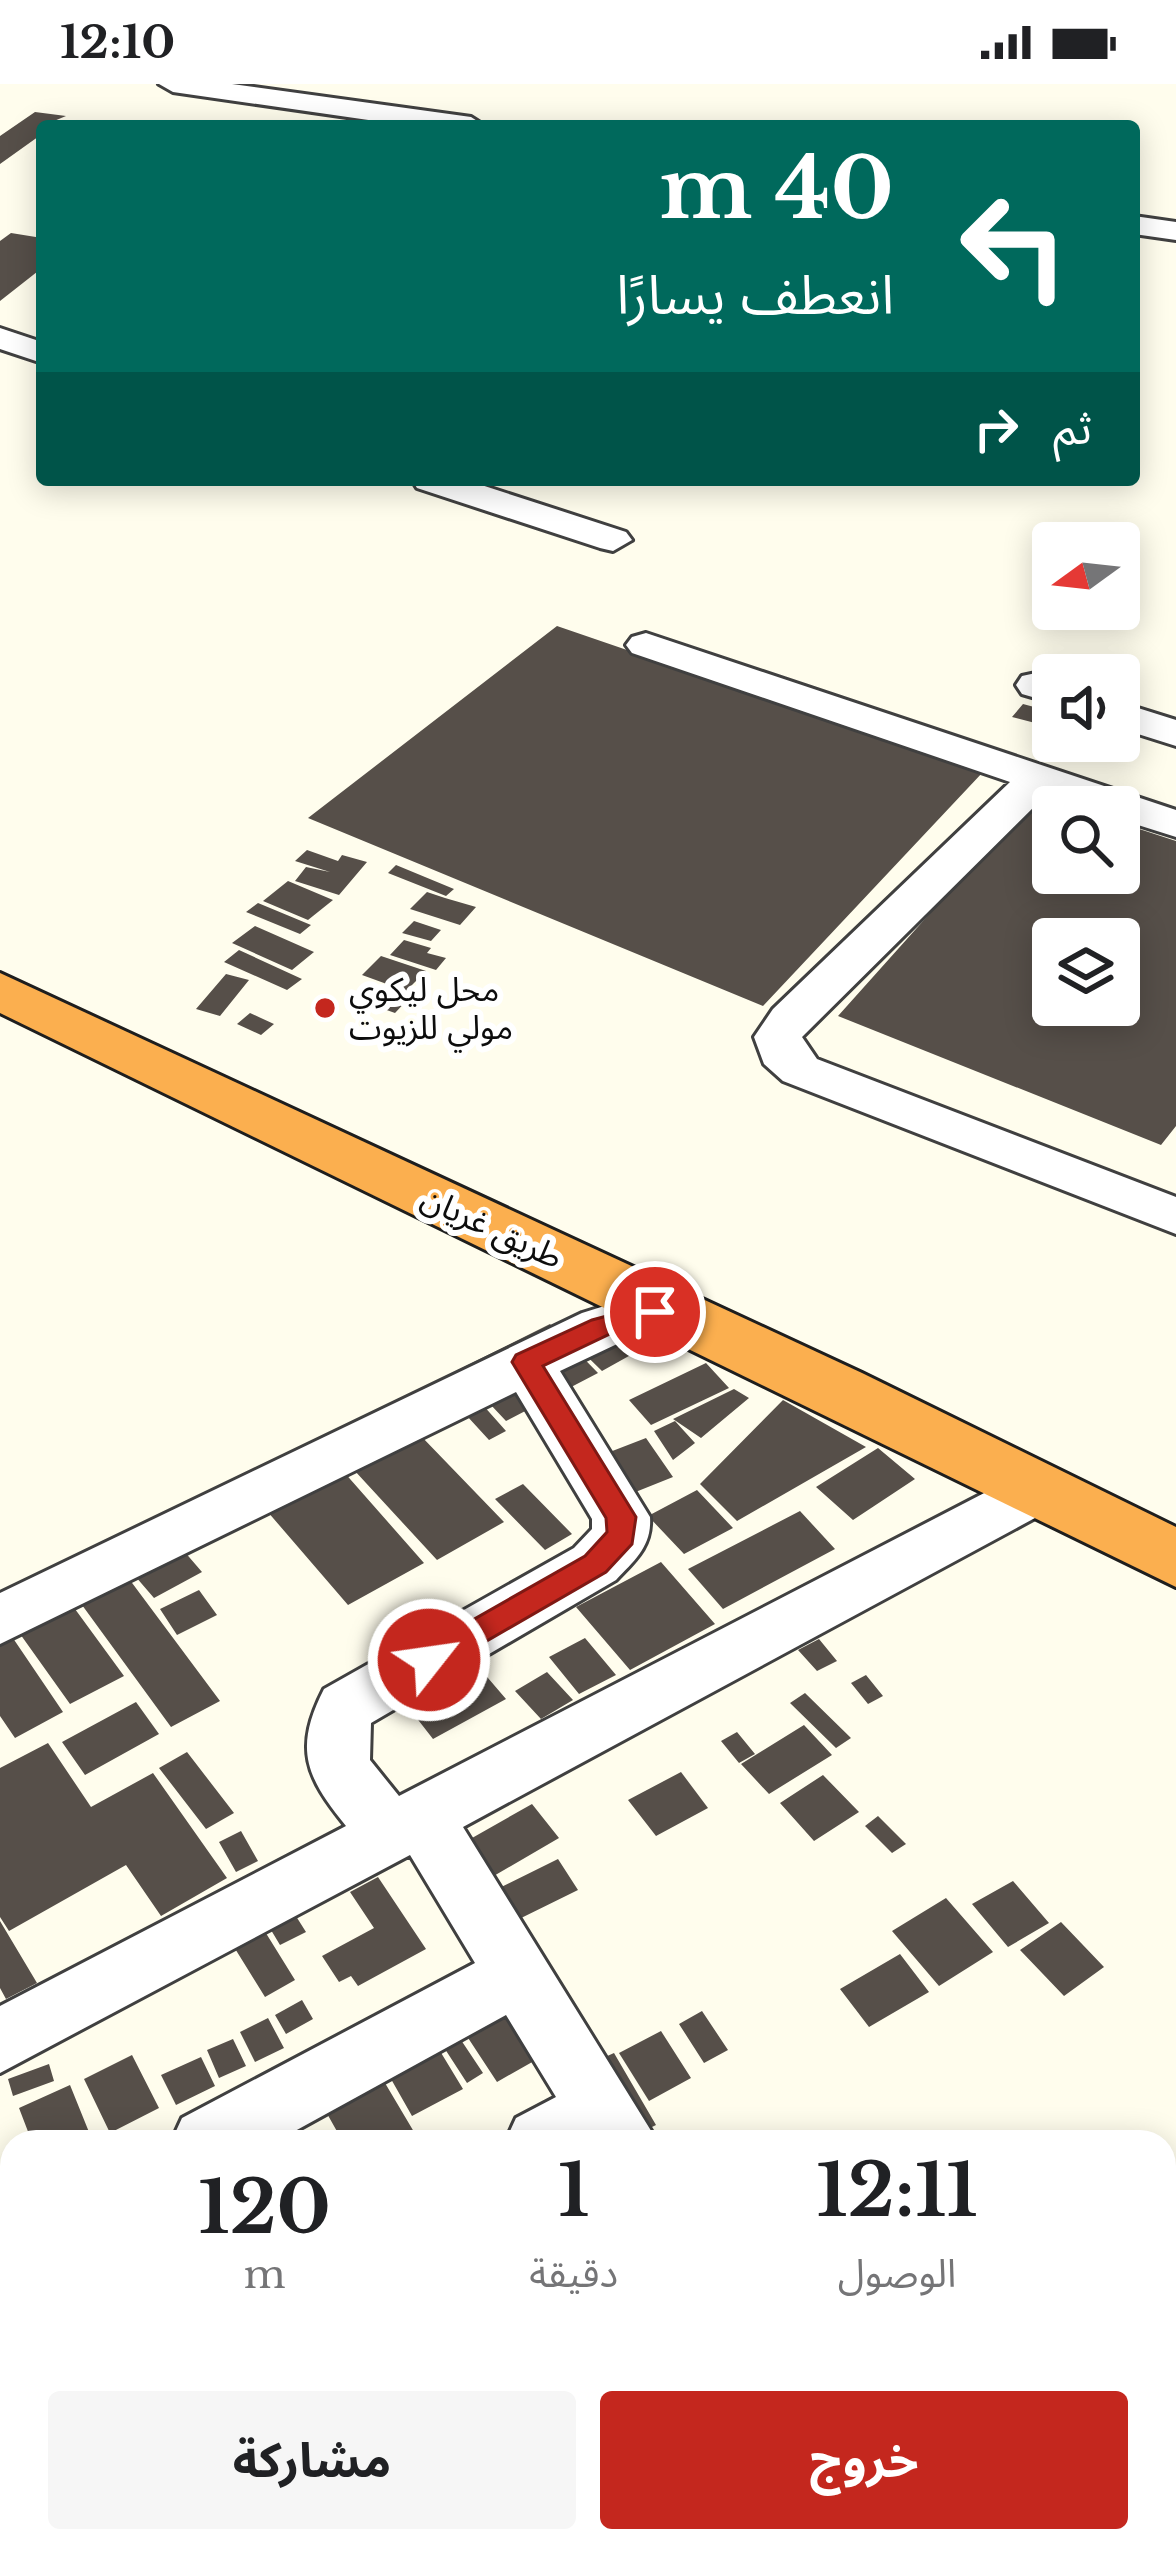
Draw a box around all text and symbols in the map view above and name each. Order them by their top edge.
text: 12:10 [60,14,175,70]
text: 40 m [660,137,894,241]
icon: left [936,168,1092,324]
text: انعطف يسارًا [616,262,894,329]
icon: right [963,396,1029,462]
text: ثم [1053,400,1092,456]
north arrow [1032,522,1140,630]
map controls [1032,522,1140,1026]
button: sound [1032,654,1140,762]
button: search [1032,786,1140,894]
button: layers [1032,918,1140,1026]
place label: محل ليكوي مولي للزيوت [349,969,513,1052]
marker: محل ليكوي مولي للزيوت [312,995,338,1021]
street label: طريق غريان [415,1176,569,1278]
pin [604,1261,706,1363]
icon: arrive [622,1279,688,1345]
position arrow [366,1597,492,1723]
text: 1 [558,2146,589,2235]
text: 12:11 [816,2146,978,2235]
text: 120 [198,2163,331,2252]
text: دقيقة [529,2249,618,2298]
text: الوصول [838,2249,956,2298]
text: m [244,2250,286,2299]
button: مشاركة [48,2391,576,2529]
button: خروج [600,2391,1128,2529]

